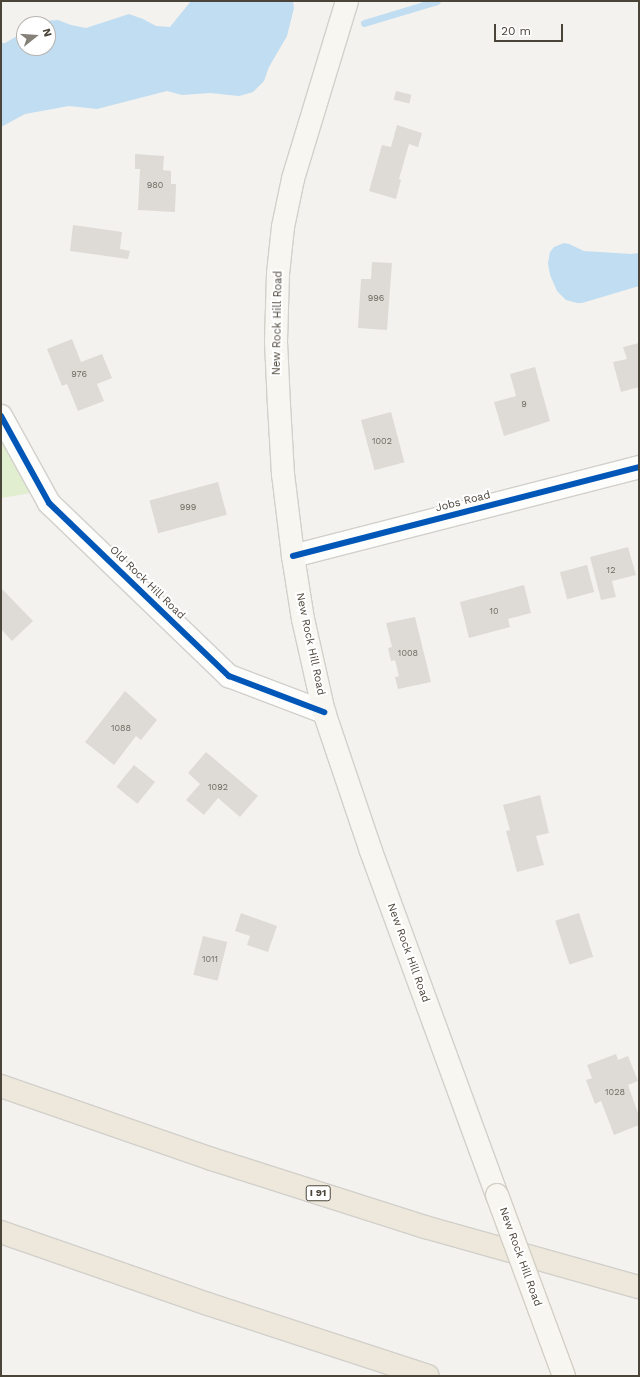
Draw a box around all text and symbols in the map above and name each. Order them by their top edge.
north arrow [16,16,56,56]
scale bar [496,16,565,42]
text: 20 m [501,24,531,38]
text: N [40,27,54,38]
house number: 980 [147,180,163,190]
street label: New Rock Hill Road [270,270,286,376]
house number: 996 [368,293,384,303]
house number: 976 [71,369,87,379]
house number: 9 [521,399,527,409]
house number: 1002 [372,436,392,446]
street label: Jobs Road [434,489,492,515]
house number: 999 [180,502,196,512]
street label: Old Rock Hill Road [106,543,188,623]
house number: 12 [607,565,615,575]
street label: New Rock Hill Road [293,591,327,697]
house number: 10 [489,606,499,616]
house number: 1008 [398,648,418,658]
house number: 1088 [111,723,131,733]
house number: 1092 [208,782,228,792]
street label: New Rock Hill Road [384,901,432,1005]
house number: 1011 [202,954,218,964]
house number: 1028 [605,1087,625,1097]
road number: I 91 [305,1185,331,1201]
street label: New Rock Hill Road [496,1205,544,1309]

